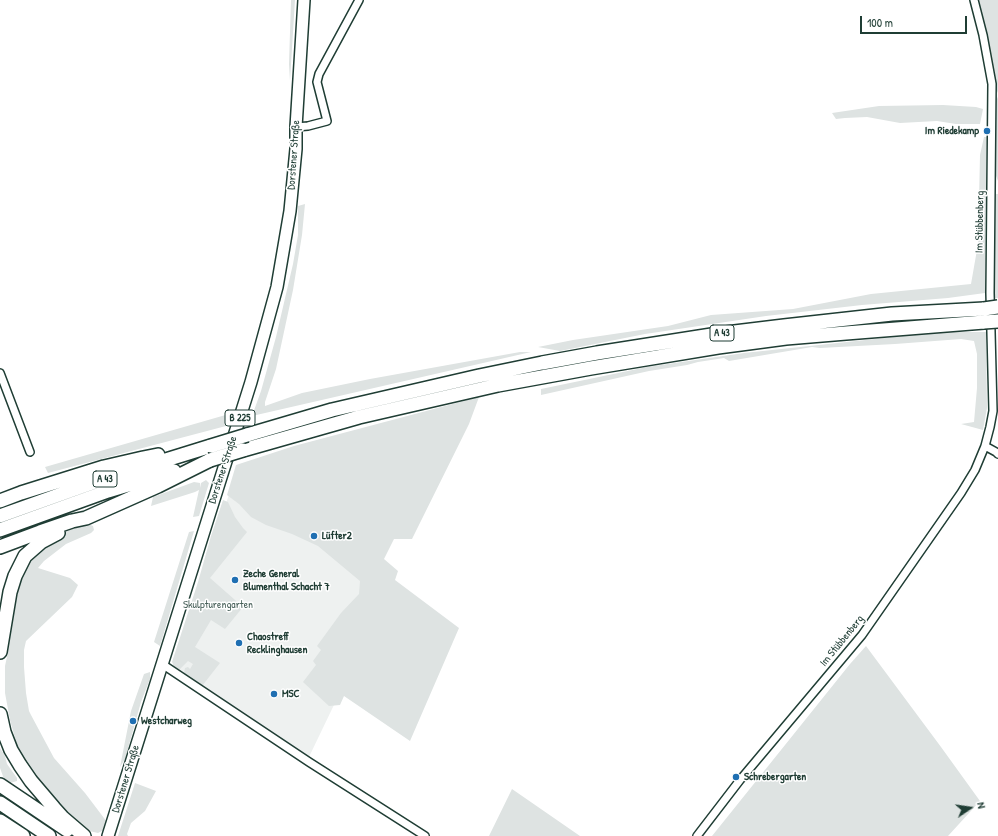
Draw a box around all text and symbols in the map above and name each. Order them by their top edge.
scale bar [862,8,969,34]
text: 100 m [867,14,893,31]
street label: Dorstener Straße [285,120,303,190]
place label: Im Riedekamp [925,124,979,138]
marker: Im Riedekamp [982,126,992,136]
street label: Im Stübbenberg [973,191,987,253]
road number: A 43 [710,325,734,341]
road number: B 225 [225,410,255,426]
street label: Dorstener Straße [206,435,240,505]
road number: A 43 [93,471,117,487]
place label: Lüfter2 [322,529,352,543]
marker: Lüfter2 [309,531,319,541]
place label: Zeche General Blumenthal Schacht 7 [243,567,330,593]
marker: Zeche General Blumenthal Schacht 7 [230,575,240,585]
park label: Skulpturengarten [183,598,253,612]
street label: Im Stübbenberg [817,613,867,669]
place label: Chaostreff Recklinghausen [247,630,307,656]
marker: Chaostreff Recklinghausen [234,638,244,648]
place label: MSC [282,687,300,701]
marker: MSC [269,689,279,699]
place label: Westcharweg [141,714,192,728]
marker: Westcharweg [128,716,138,726]
street label: Dorstener Straße [109,744,143,814]
place label: Schrebergarten [744,770,806,784]
marker: Schrebergarten [731,772,741,782]
north arrow [950,788,990,828]
text: N [974,801,989,810]

